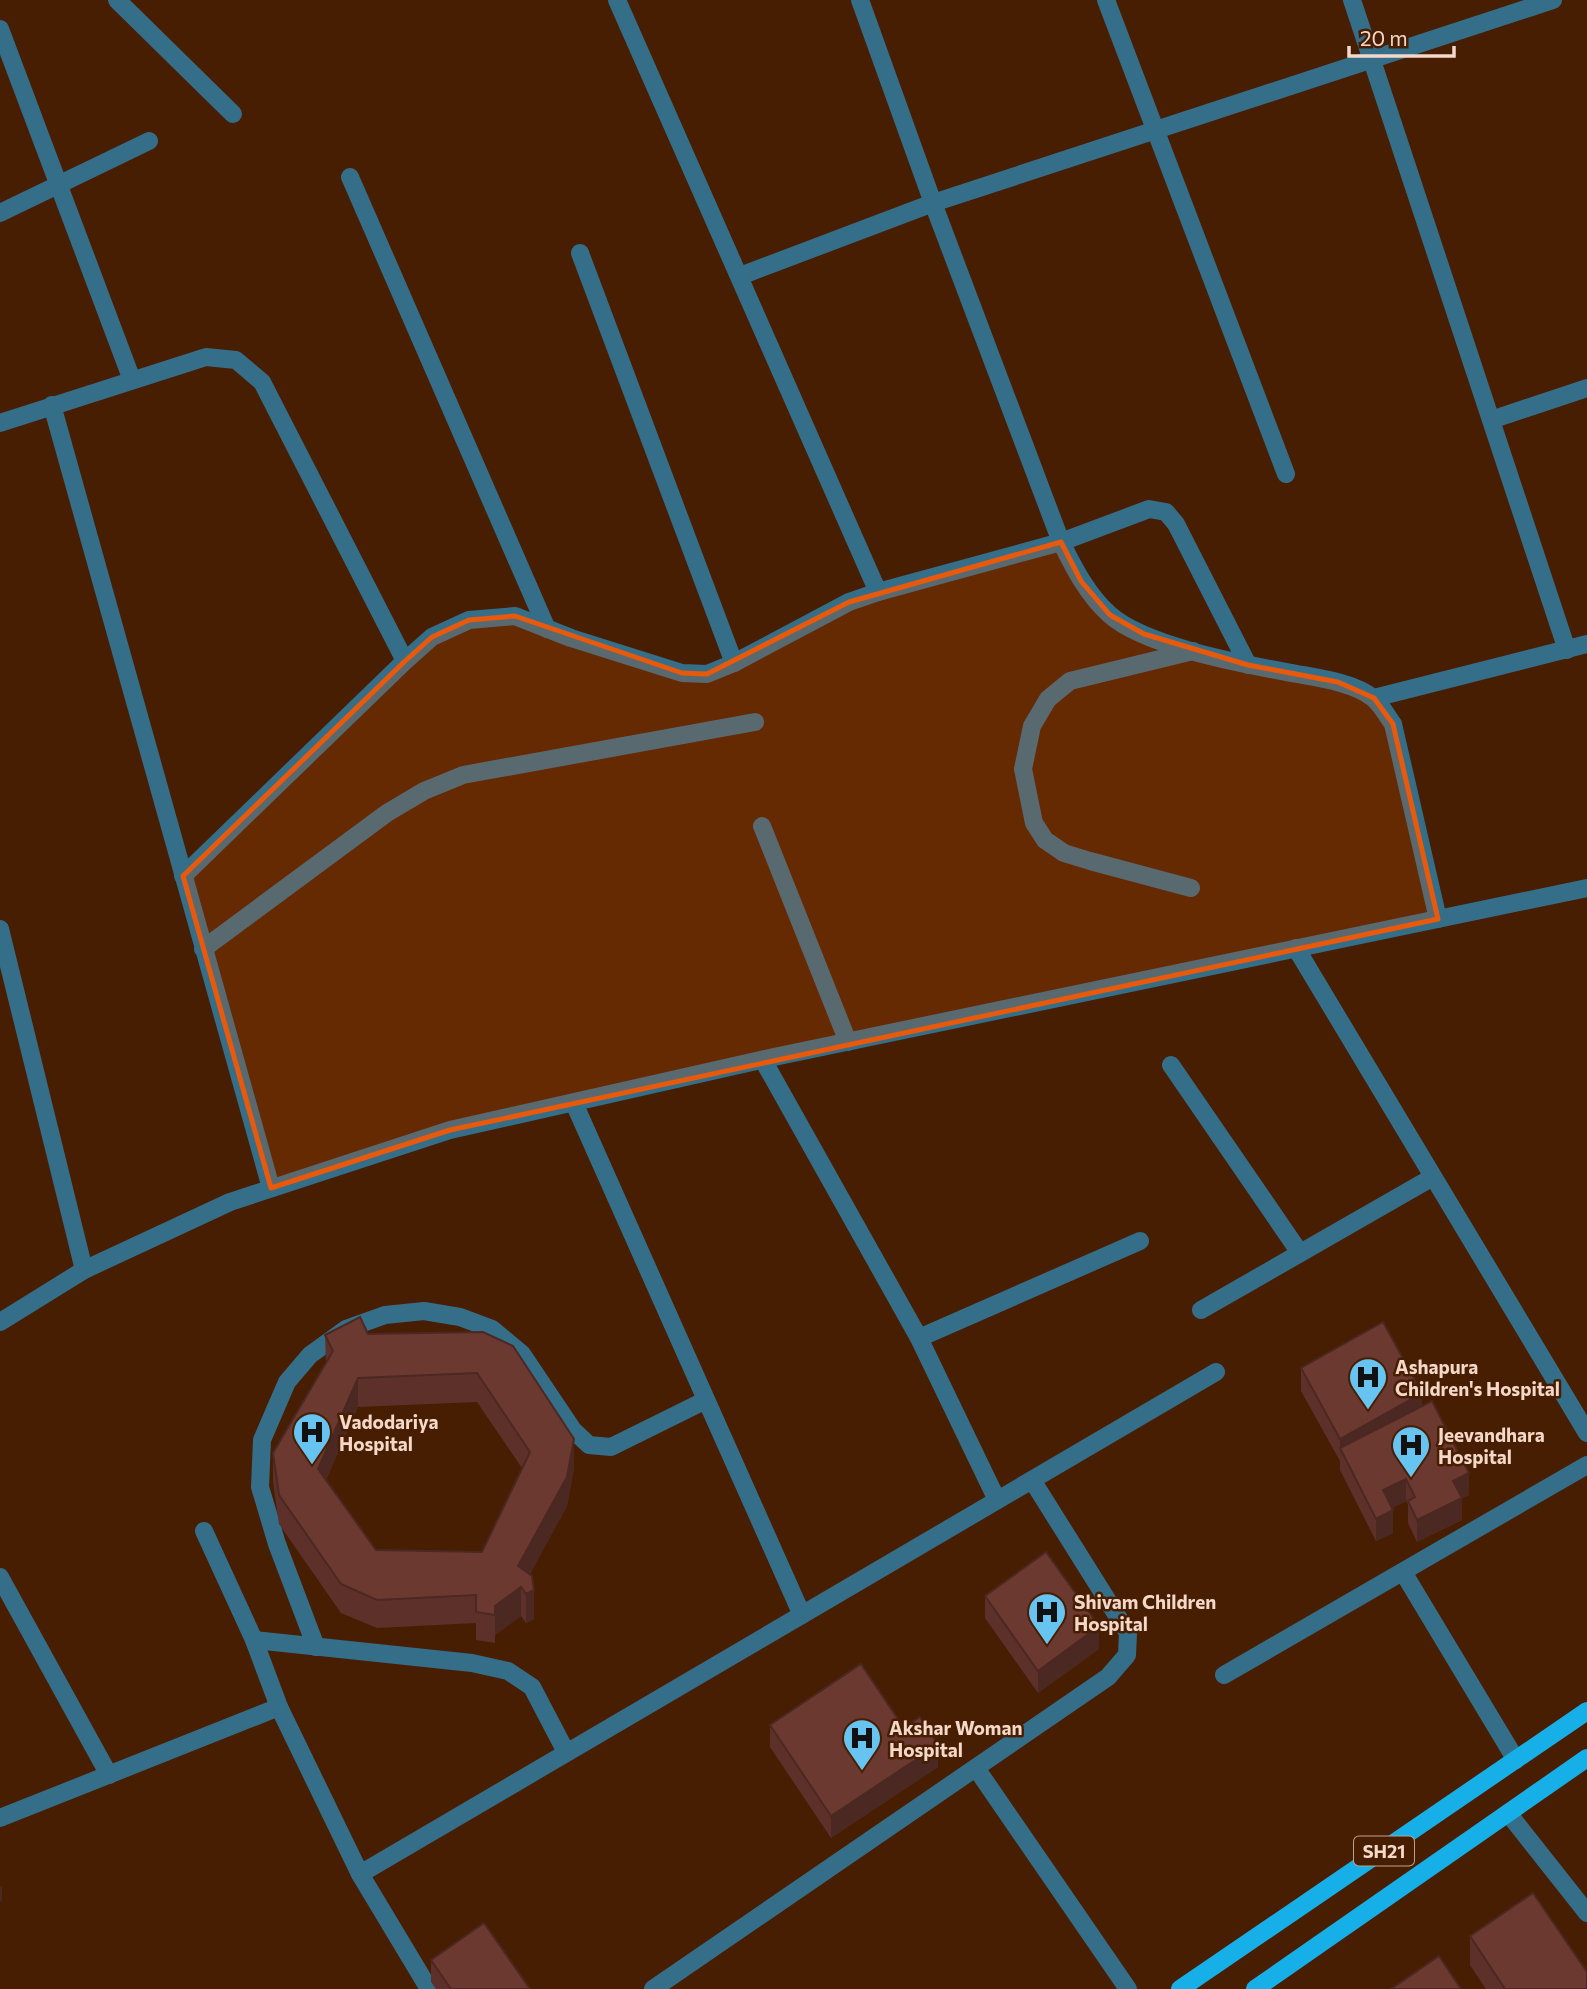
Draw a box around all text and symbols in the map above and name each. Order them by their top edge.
scale bar [1349,14,1454,58]
text: 20 m [1360,25,1408,50]
place label: Ashapura Children's Hospital [1395,1355,1560,1400]
hospital icon: Ashapura Children's Hospital [1347,1356,1389,1411]
place label: Vadodariya Hospital [339,1410,438,1455]
hospital icon: Vadodariya Hospital [291,1411,333,1466]
place label: Jeevandhara Hospital [1438,1423,1545,1468]
hospital icon: Jeevandhara Hospital [1390,1424,1432,1479]
place label: Shivam Children Hospital [1074,1590,1216,1635]
hospital icon: Shivam Children Hospital [1026,1591,1068,1646]
place label: Akshar Woman Hospital [889,1716,1022,1761]
hospital icon: Akshar Woman Hospital [841,1717,883,1772]
road number: SH21 [1354,1837,1414,1866]

